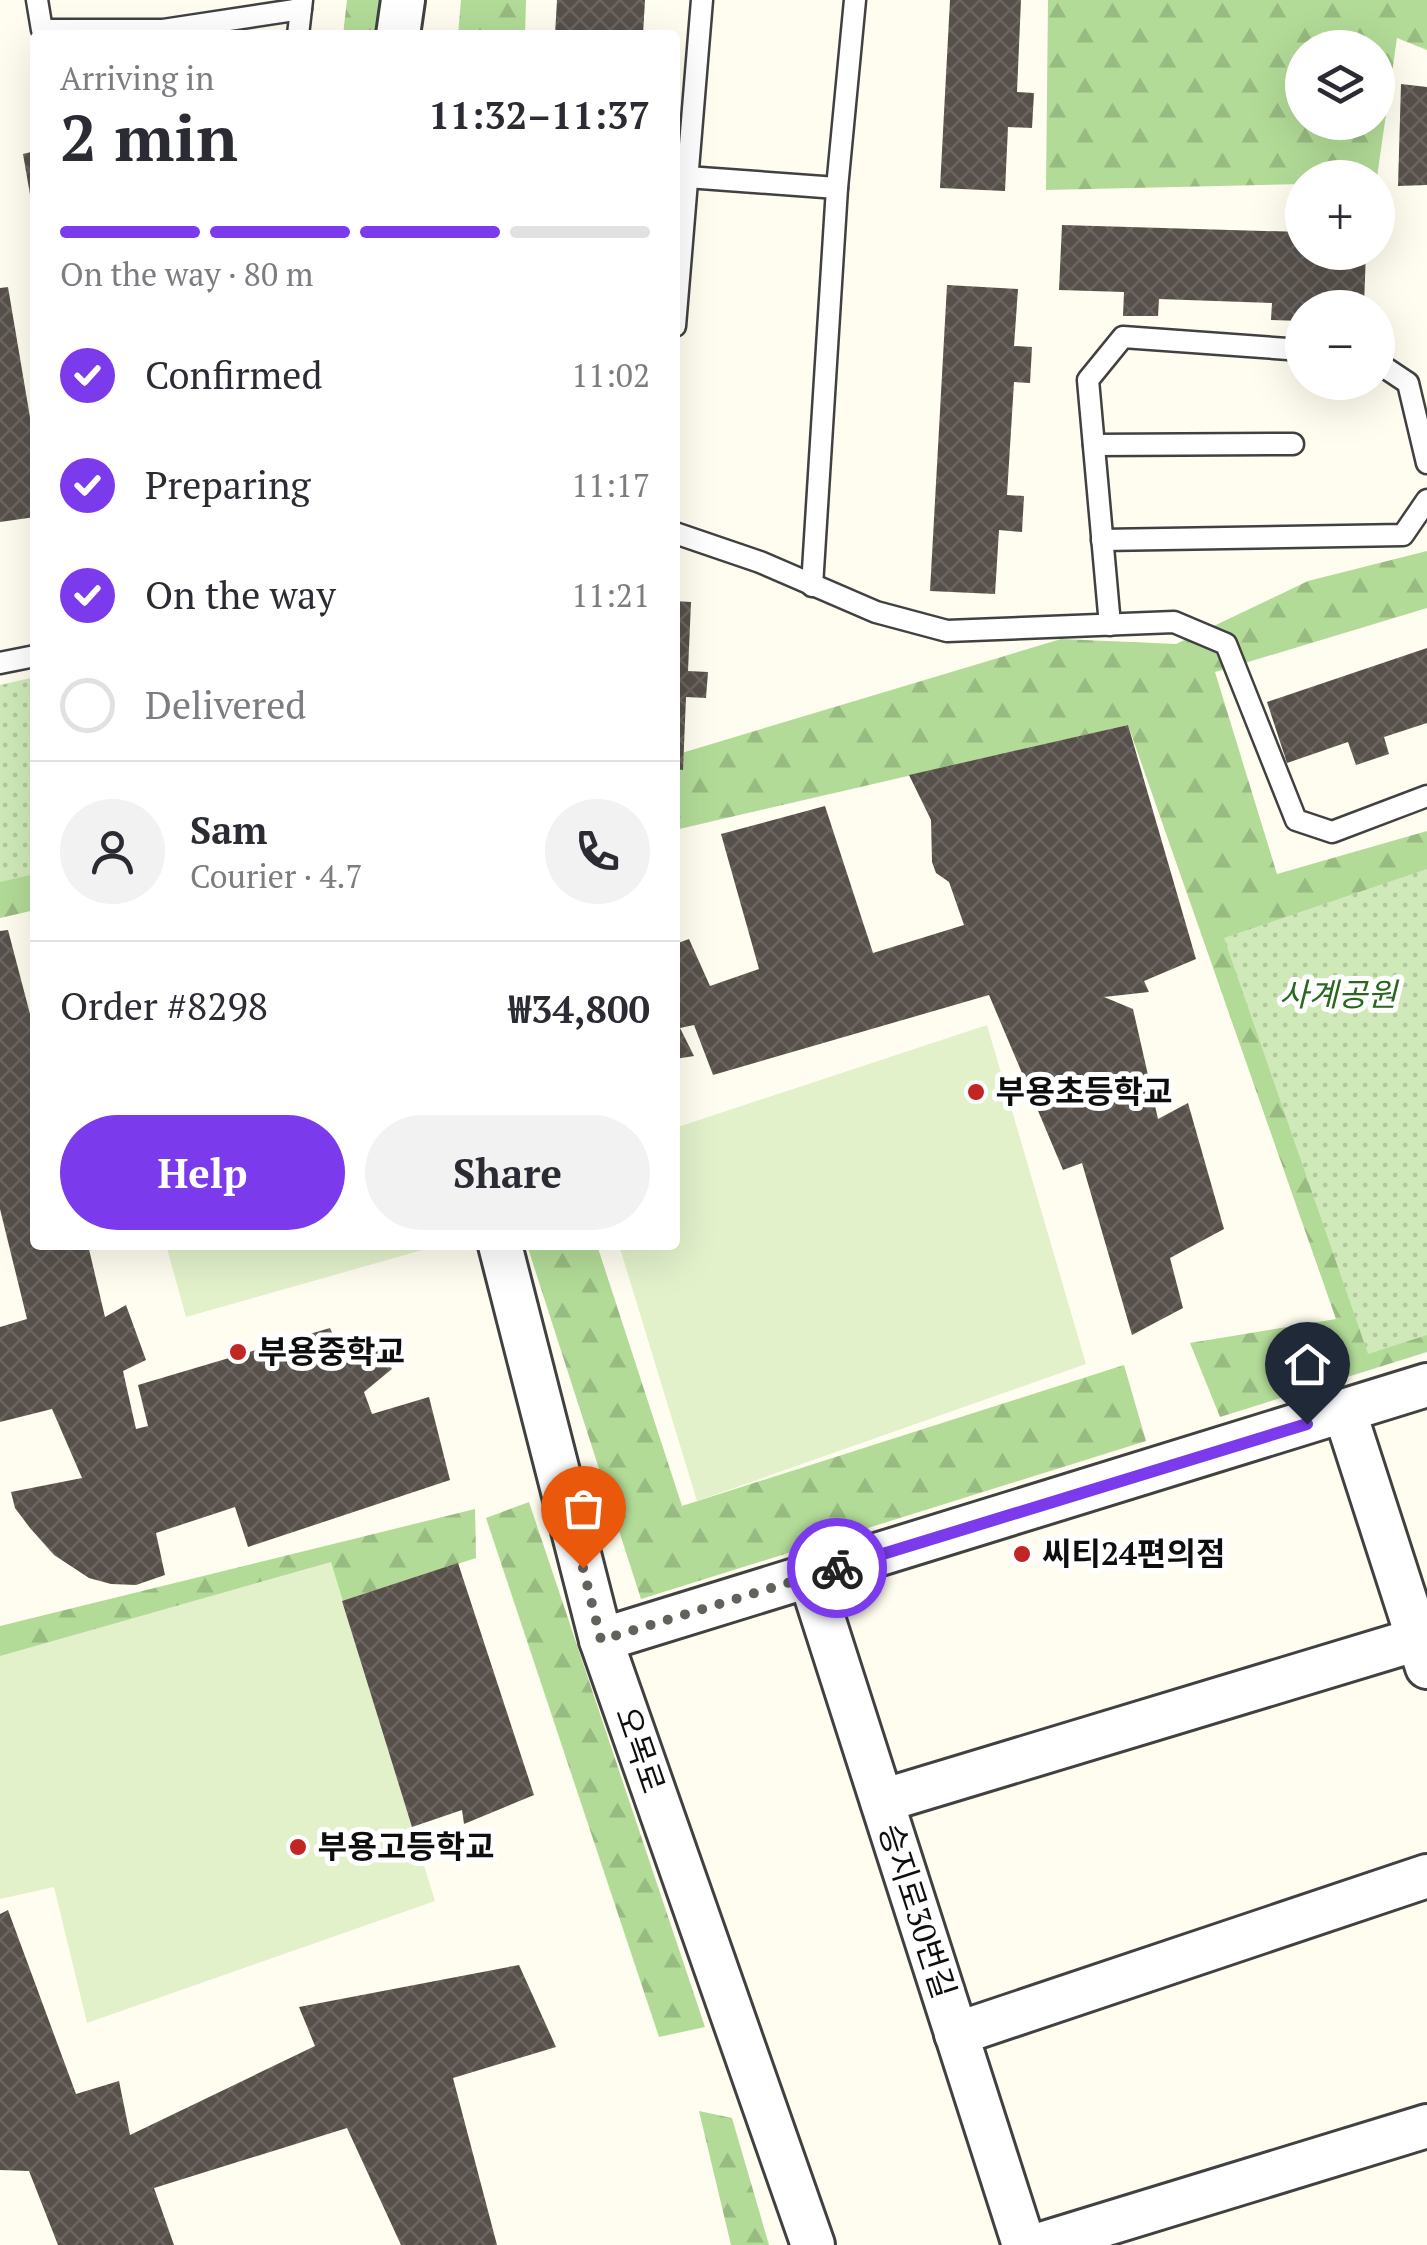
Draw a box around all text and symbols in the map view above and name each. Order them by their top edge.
map controls [1285,30,1395,400]
button: layers [1285,30,1395,140]
text: Arriving in [60,57,214,99]
text: 11:32–11:37 [428,90,650,140]
text: 2 min [60,93,238,180]
button: + [1285,160,1395,270]
text: On the way · 80 m [60,253,313,295]
button: − [1285,290,1395,400]
icon: check [60,348,115,403]
text: Confirmed [145,350,323,400]
text: 11:02 [571,354,650,396]
icon: check [60,458,115,513]
text: Preparing [145,460,311,510]
text: 11:17 [571,464,650,506]
icon: check [60,568,115,623]
text: On the way [145,570,336,620]
text: 11:21 [571,574,650,616]
text: Delivered [145,680,306,730]
button: person [60,799,165,904]
button: phone [545,799,650,904]
text: Sam [190,805,267,855]
text: Courier · 4.7 [190,855,362,897]
park label: 사계공원 [1279,973,1399,1015]
text: Order #8298 [60,981,268,1031]
text: ₩34,800 [509,984,650,1034]
place label: 부용초등학교 [996,1070,1173,1112]
marker: 부용초등학교 [965,1081,987,1103]
button: Help [60,1115,345,1230]
button: Share [365,1115,650,1230]
pin [1265,1322,1350,1425]
place label: 부용중학교 [258,1330,405,1372]
icon: home [1280,1337,1335,1392]
marker: 부용중학교 [227,1341,249,1363]
pin [541,1466,626,1569]
icon: bag [556,1481,611,1536]
courier [787,1518,887,1618]
place label: 씨티24편의점 [1042,1532,1225,1574]
icon: bike [810,1541,865,1596]
marker: 씨티24편의점 [1011,1543,1033,1565]
street label: 오목로 [607,1701,675,1798]
street label: 승지로30번길 [870,1818,966,2003]
place label: 부용고등학교 [318,1825,495,1867]
marker: 부용고등학교 [287,1836,309,1858]

